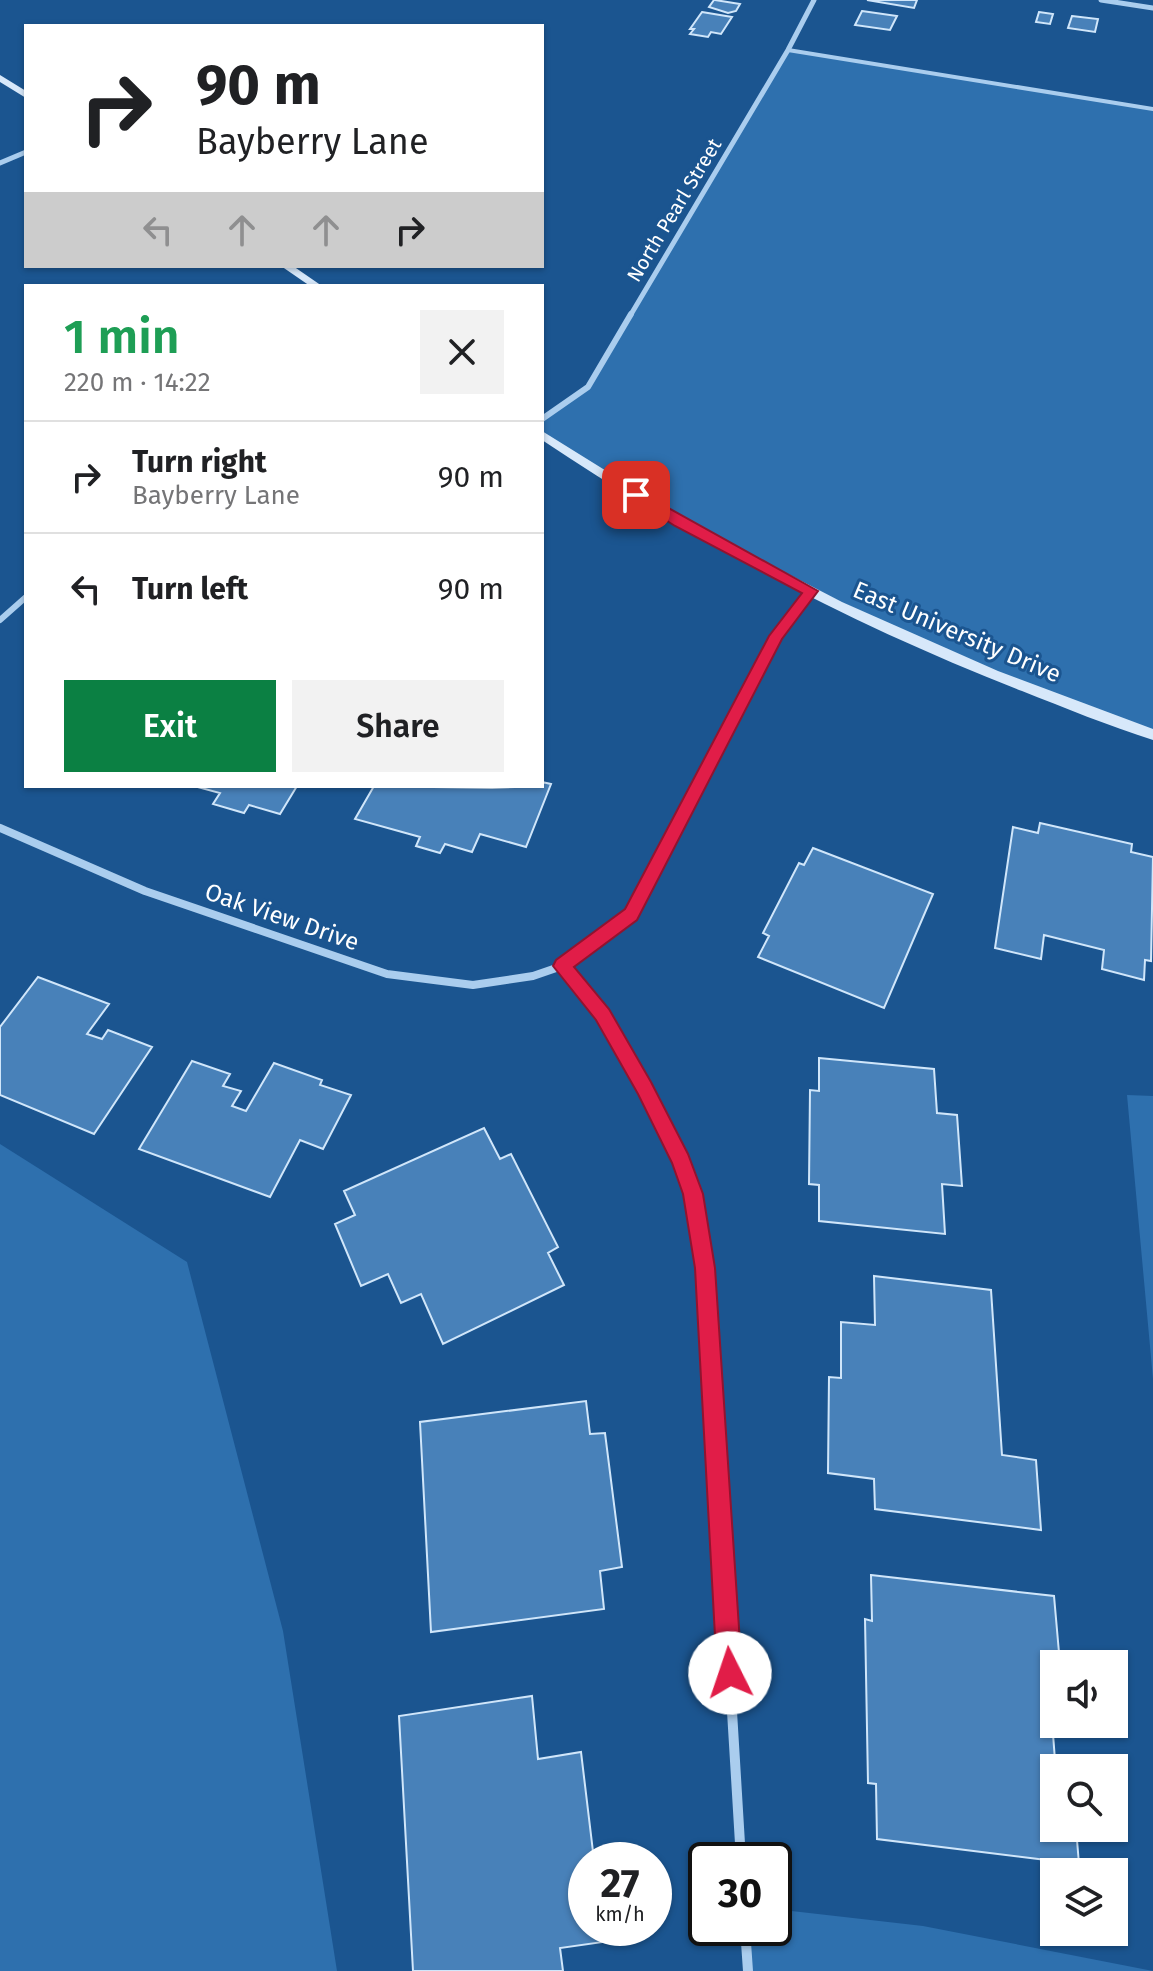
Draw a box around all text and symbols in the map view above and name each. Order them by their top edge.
text: 90 m [196,52,321,119]
icon: right [64,56,168,160]
text: Bayberry Lane [196,120,429,164]
street label: North Pearl Street [622,133,727,286]
icon: left [136,208,180,252]
icon: ahead [220,208,264,252]
icon: ahead [304,208,348,252]
icon: right [388,208,432,252]
text: 1 min [64,308,180,366]
button: close [420,310,504,394]
text: 220 m · 14:22 [64,367,211,398]
text: Turn right [132,444,267,480]
icon: right [64,455,108,499]
text: 90 m [438,459,504,495]
pin [602,461,670,529]
icon: arrive [614,473,658,517]
text: Bayberry Lane [132,480,300,511]
icon: left [64,567,108,611]
text: Turn left [132,571,248,607]
text: 90 m [438,571,504,607]
street label: East University Drive [849,576,1065,688]
button: Exit [64,680,276,772]
button: Share [292,680,504,772]
street label: Oak View Drive [201,878,363,956]
position arrow [688,1631,772,1715]
map controls [1040,1650,1128,1946]
button: sound [1040,1650,1128,1738]
button: search [1040,1754,1128,1842]
speed limit sign: 30 [688,1842,792,1946]
button: layers [1040,1858,1128,1946]
text: 27 [601,1860,640,1908]
text: km/h [595,1902,645,1926]

